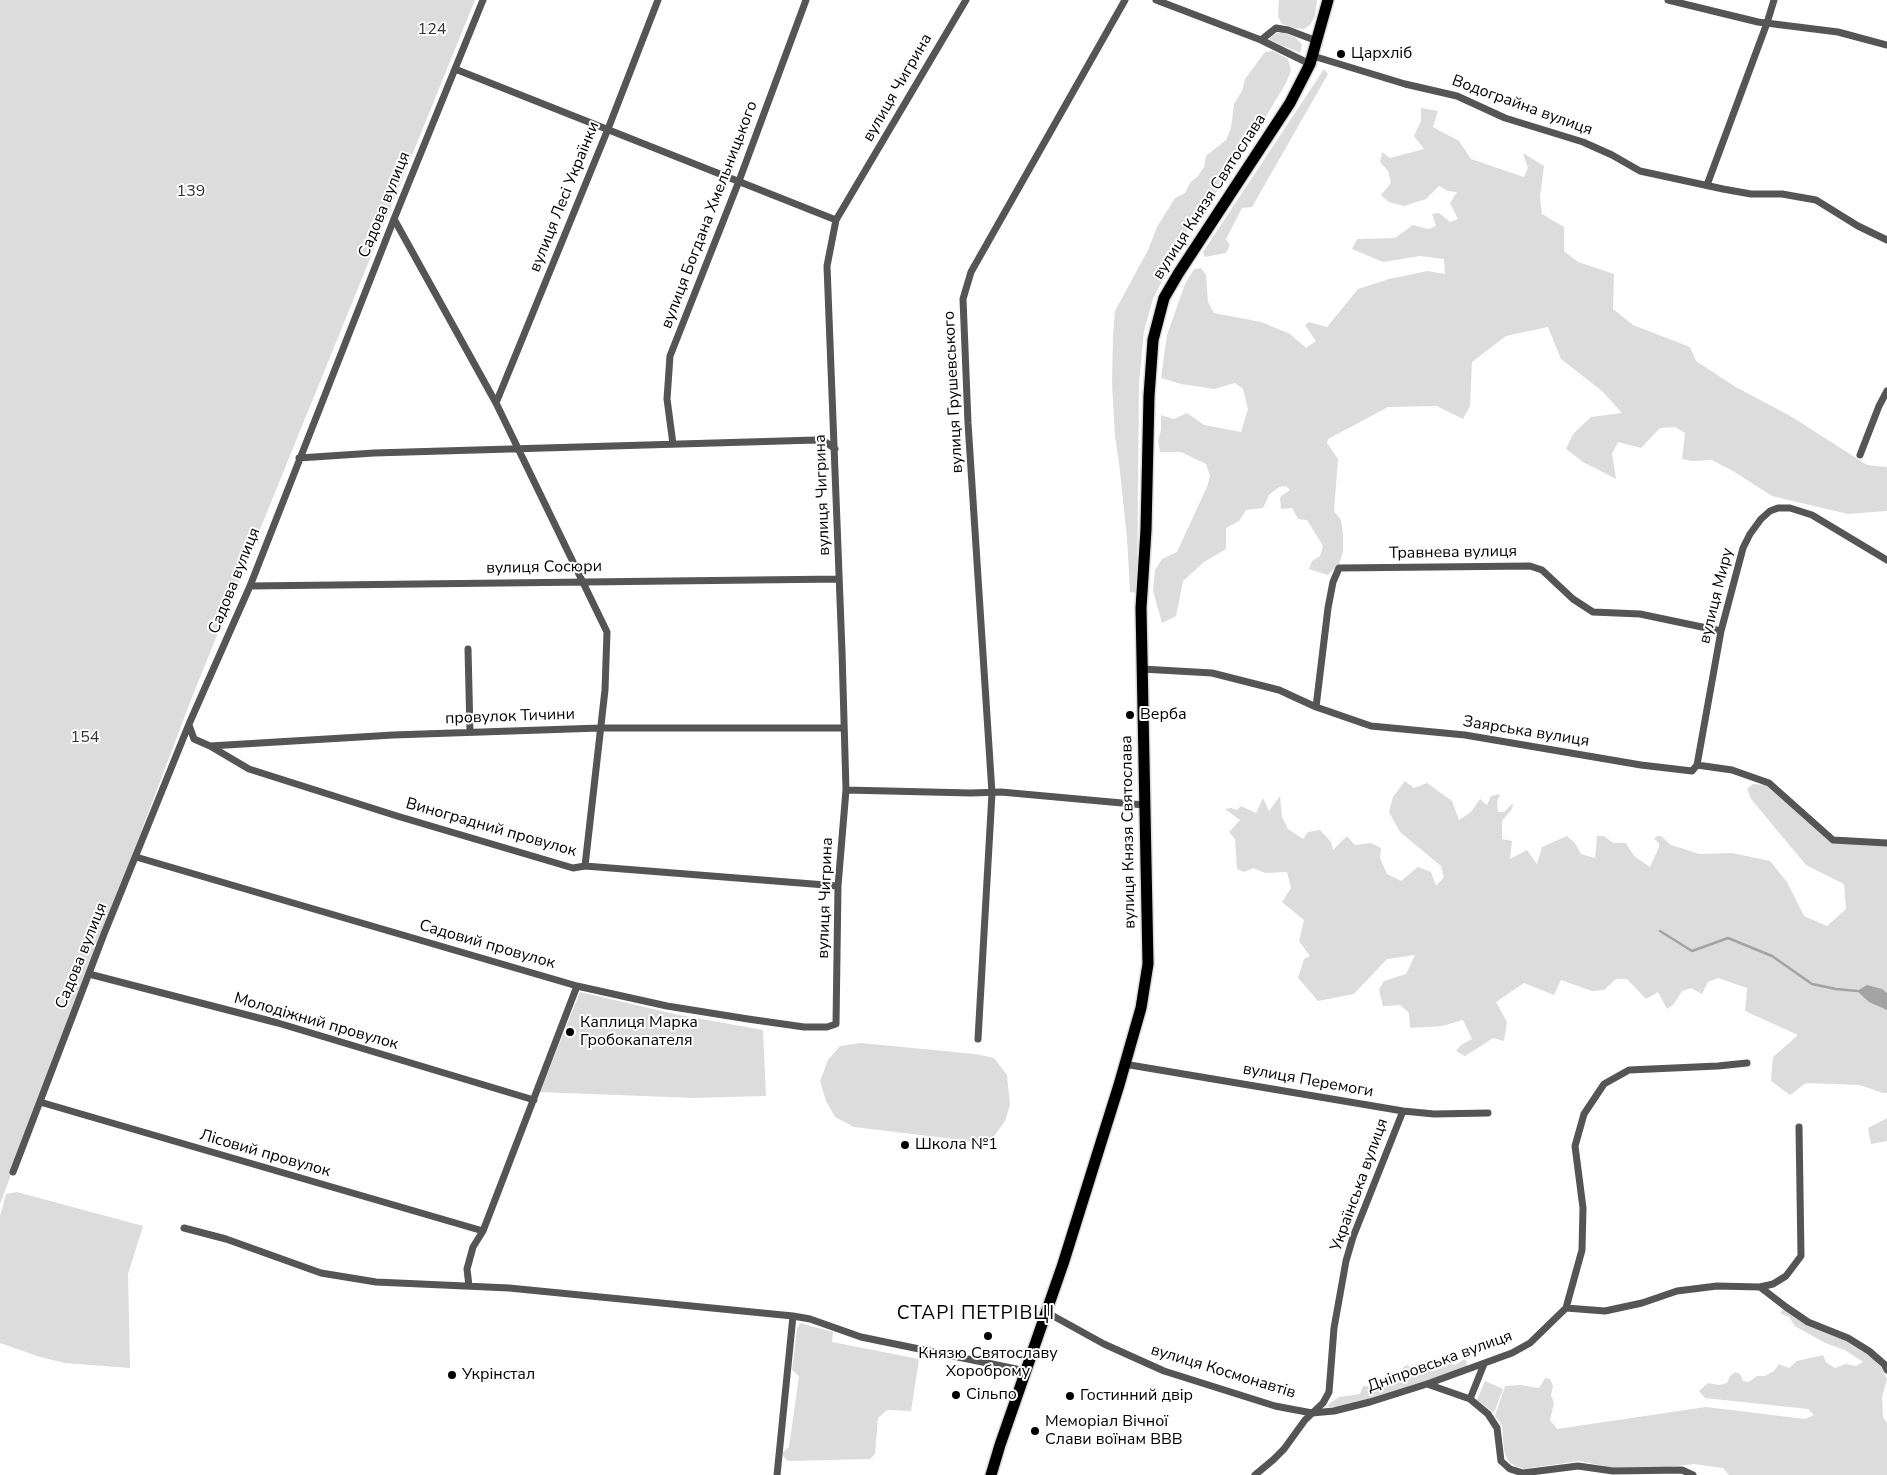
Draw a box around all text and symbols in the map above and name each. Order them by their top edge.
park label: 124 [418,20,446,40]
street label: вулиця Чигрина [859,31,937,145]
place label: Цархліб [1351,44,1412,64]
marker: Цархліб [1335,48,1347,60]
street label: Водограйна вулиця [1449,72,1595,140]
street label: вулиця Богдана Хмельницького [658,99,762,331]
street label: вулиця Князя Святослава [1149,111,1271,283]
street label: вулиця Лесі Українки [526,119,604,275]
street label: Садова вулиця [355,149,415,261]
park label: 139 [177,182,205,202]
street label: вулиця Грушевського [940,310,968,474]
street label: вулиця Чигрина [811,434,835,556]
street label: Садова вулиця [205,525,265,637]
street label: Травнева вулиця [1389,542,1517,564]
street label: вулиця Миру [1696,546,1738,646]
street label: вулиця Сосюри [486,557,602,579]
street label: провулок Тичини [445,705,575,729]
place label: Верба [1140,705,1187,725]
marker: Верба [1124,709,1136,721]
street label: Заярська вулиця [1461,713,1591,751]
park label: 154 [71,728,99,748]
street label: вулиця Князя Святослава [1118,735,1140,929]
street label: Виноградний провулок [404,794,578,862]
street label: вулиця Чигрина [814,837,838,959]
street label: Садова вулиця [52,900,112,1012]
street label: Садовий провулок [417,916,557,974]
street label: Молодіжний провулок [232,989,400,1055]
place label: Каплиця Марка Гробокапателя [580,1013,698,1051]
marker: Каплиця Марка Гробокапателя [564,1026,576,1038]
street label: вулиця Перемоги [1241,1060,1375,1102]
street label: Українська вулиця [1327,1116,1393,1254]
street label: Лісовий провулок [197,1126,333,1182]
place label: Школа №1 [915,1135,998,1155]
marker: Школа №1 [899,1139,911,1151]
district label: СТАРІ ПЕТРІВЦІ [895,1303,1057,1325]
street label: Дніпровська вулиця [1365,1327,1515,1397]
marker: Князю Святославу Хороброму [982,1330,994,1342]
street label: вулиця Космонавтів [1148,1341,1298,1403]
place label: Князю Святославу Хороброму [918,1344,1058,1382]
place label: Укрінстал [462,1365,535,1385]
marker: Укрінстал [446,1369,458,1381]
place label: Сільпо [966,1385,1017,1405]
place label: Гостинний двір [1080,1386,1193,1406]
marker: Сільпо [950,1389,962,1401]
marker: Гостинний двір [1064,1390,1076,1402]
place label: Меморіал Вічної Слави воїнам ВВВ [1045,1412,1183,1450]
marker: Меморіал Вічної Слави воїнам ВВВ [1029,1425,1041,1437]

